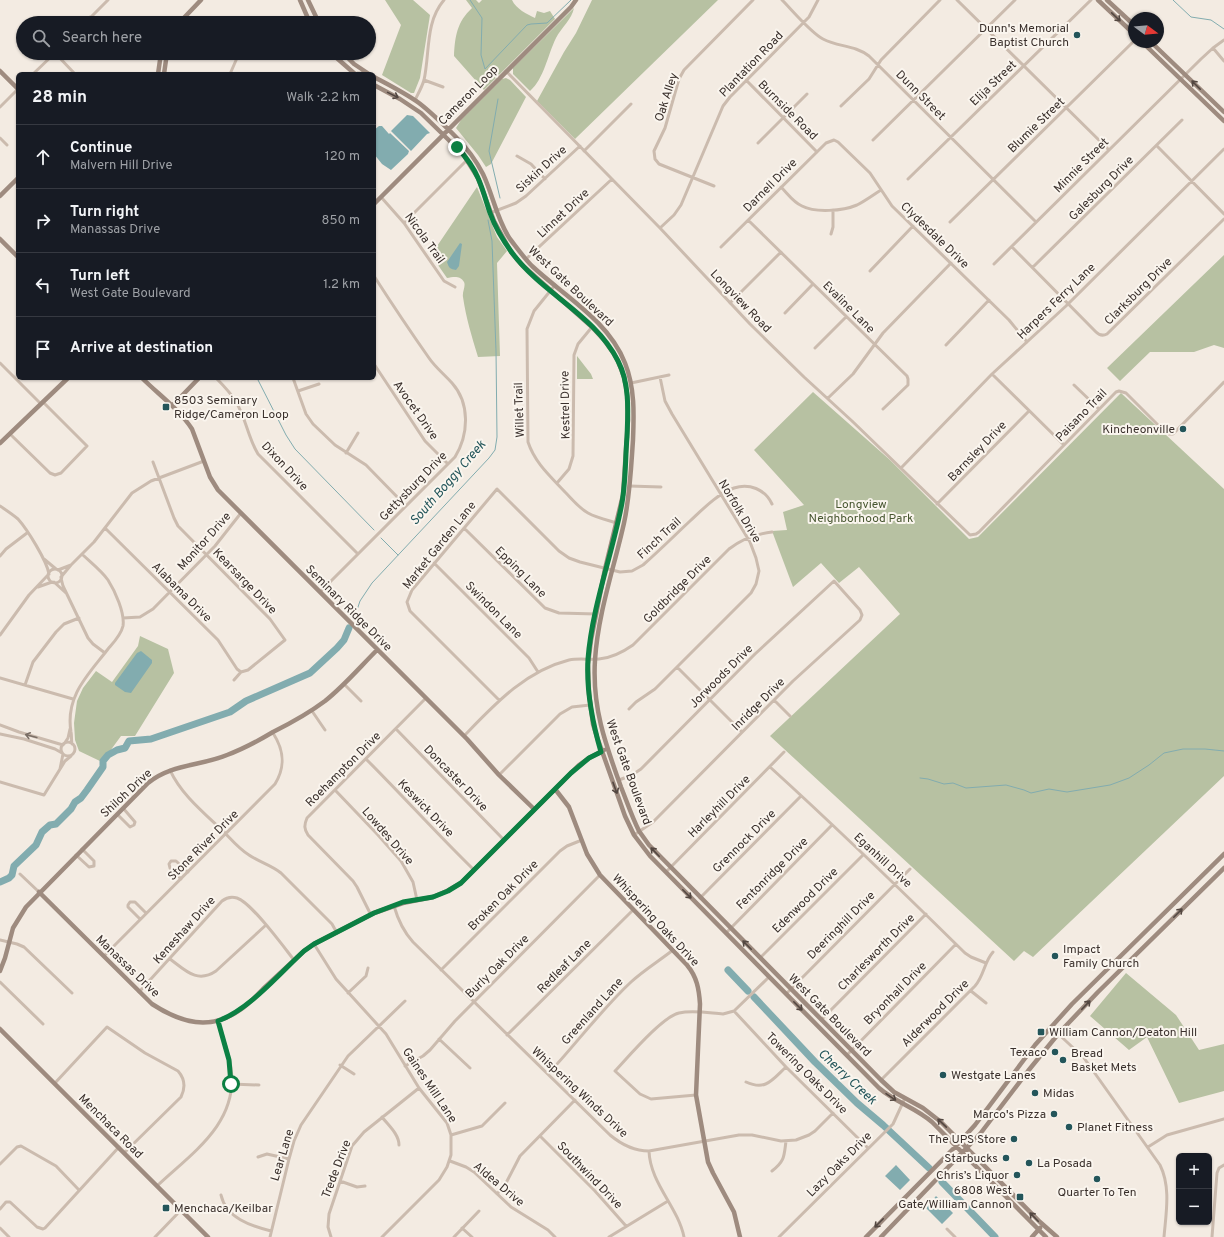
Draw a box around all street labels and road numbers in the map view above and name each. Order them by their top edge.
street label: Plantation Road [716,28,787,101]
street label: Elija Street [967,57,1020,110]
street label: Cameron Loop [435,62,502,129]
street label: Dunn Street [892,67,949,124]
street label: Oak Alley [652,71,682,124]
street label: Burnside Road [754,77,821,144]
street label: Blumie Street [1005,94,1069,157]
street label: Minnie Street [1051,135,1113,197]
street label: Siskin Drive [513,143,571,197]
street label: Galesburg Drive [1066,153,1138,225]
street label: Darnell Drive [740,155,801,216]
street label: Linnet Drive [534,185,593,242]
street label: Clydesdale Drive [896,199,972,273]
street label: Nicola Trail [400,210,448,267]
street label: West Gate Boulevard [524,243,617,331]
street label: Clarksburg Drive [1101,254,1176,329]
street label: Harpers Ferry Lane [1014,260,1099,343]
street label: Longview Road [706,267,774,337]
street label: Evaline Lane [819,278,878,337]
street label: Kestrel Drive [557,370,575,439]
street label: Avocet Drive [389,378,441,443]
street label: Willet Trail [511,382,529,438]
street label: Paisano Trail [1053,386,1111,446]
street label: Barnsley Drive [945,418,1011,485]
street label: Dixon Drive [257,439,311,495]
street label: Gettysburg Drive [376,448,451,525]
street label: Norfolk Drive [714,477,764,546]
street label: Market Garden Lane [399,498,480,593]
street label: Monitor Drive [174,509,235,574]
street label: Finch Trail [634,514,685,563]
street label: Epping Lane [491,543,550,602]
street label: Kearsarge Drive [209,545,280,618]
street label: Goldbridge Drive [640,552,715,627]
street label: Alabama Drive [148,559,215,626]
street label: Seminary Ridge Drive [302,562,395,655]
street label: Swindon Lane [461,579,525,643]
street label: Jorwoods Drive [686,641,757,712]
street label: Inridge Drive [729,675,789,735]
street label: West Gate Boulevard [601,717,655,827]
street label: Roehampton Drive [303,729,385,811]
street label: Doncaster Drive [420,742,491,815]
street label: Shiloh Drive [98,766,156,822]
street label: Harleyhill Drive [685,772,754,841]
street label: Keswick Drive [394,776,457,841]
street label: Lowdes Drive [358,804,417,869]
street label: Stone River Drive [165,807,243,885]
street label: Grennock Drive [710,807,780,877]
street label: Eganhill Drive [850,830,915,892]
street label: Fentonridge Drive [733,834,812,913]
street label: Broken Oak Drive [465,857,542,934]
street label: Edenwood Drive [769,864,842,937]
street label: Whispering Oaks Drive [608,871,702,970]
street label: Deeringhill Drive [804,888,879,963]
street label: Keneshaw Drive [150,893,219,968]
street label: Charlesworth Drive [835,911,919,995]
street label: Burly Oak Drive [462,931,533,1002]
street label: Manassas Drive [92,932,163,1001]
street label: Redleaf Lane [534,936,595,997]
street label: Bryonhall Drive [861,959,931,1029]
street label: West Gate Boulevard [784,971,874,1061]
street label: Greenland Lane [558,975,627,1049]
street label: Alderwood Drive [898,976,973,1051]
street label: Towering Oaks Drive [762,1029,851,1118]
street label: Whispering Winds Drive [528,1044,631,1142]
street label: Gaines Mill Lane [398,1045,460,1126]
street label: Menchaca Road [74,1091,146,1163]
street label: Lear Lane [267,1127,298,1183]
street label: Lazy Oaks Drive [804,1129,876,1201]
street label: Trede Drive [318,1138,355,1201]
street label: Southwind Drive [553,1139,626,1213]
street label: Aldea Drive [469,1159,527,1211]

